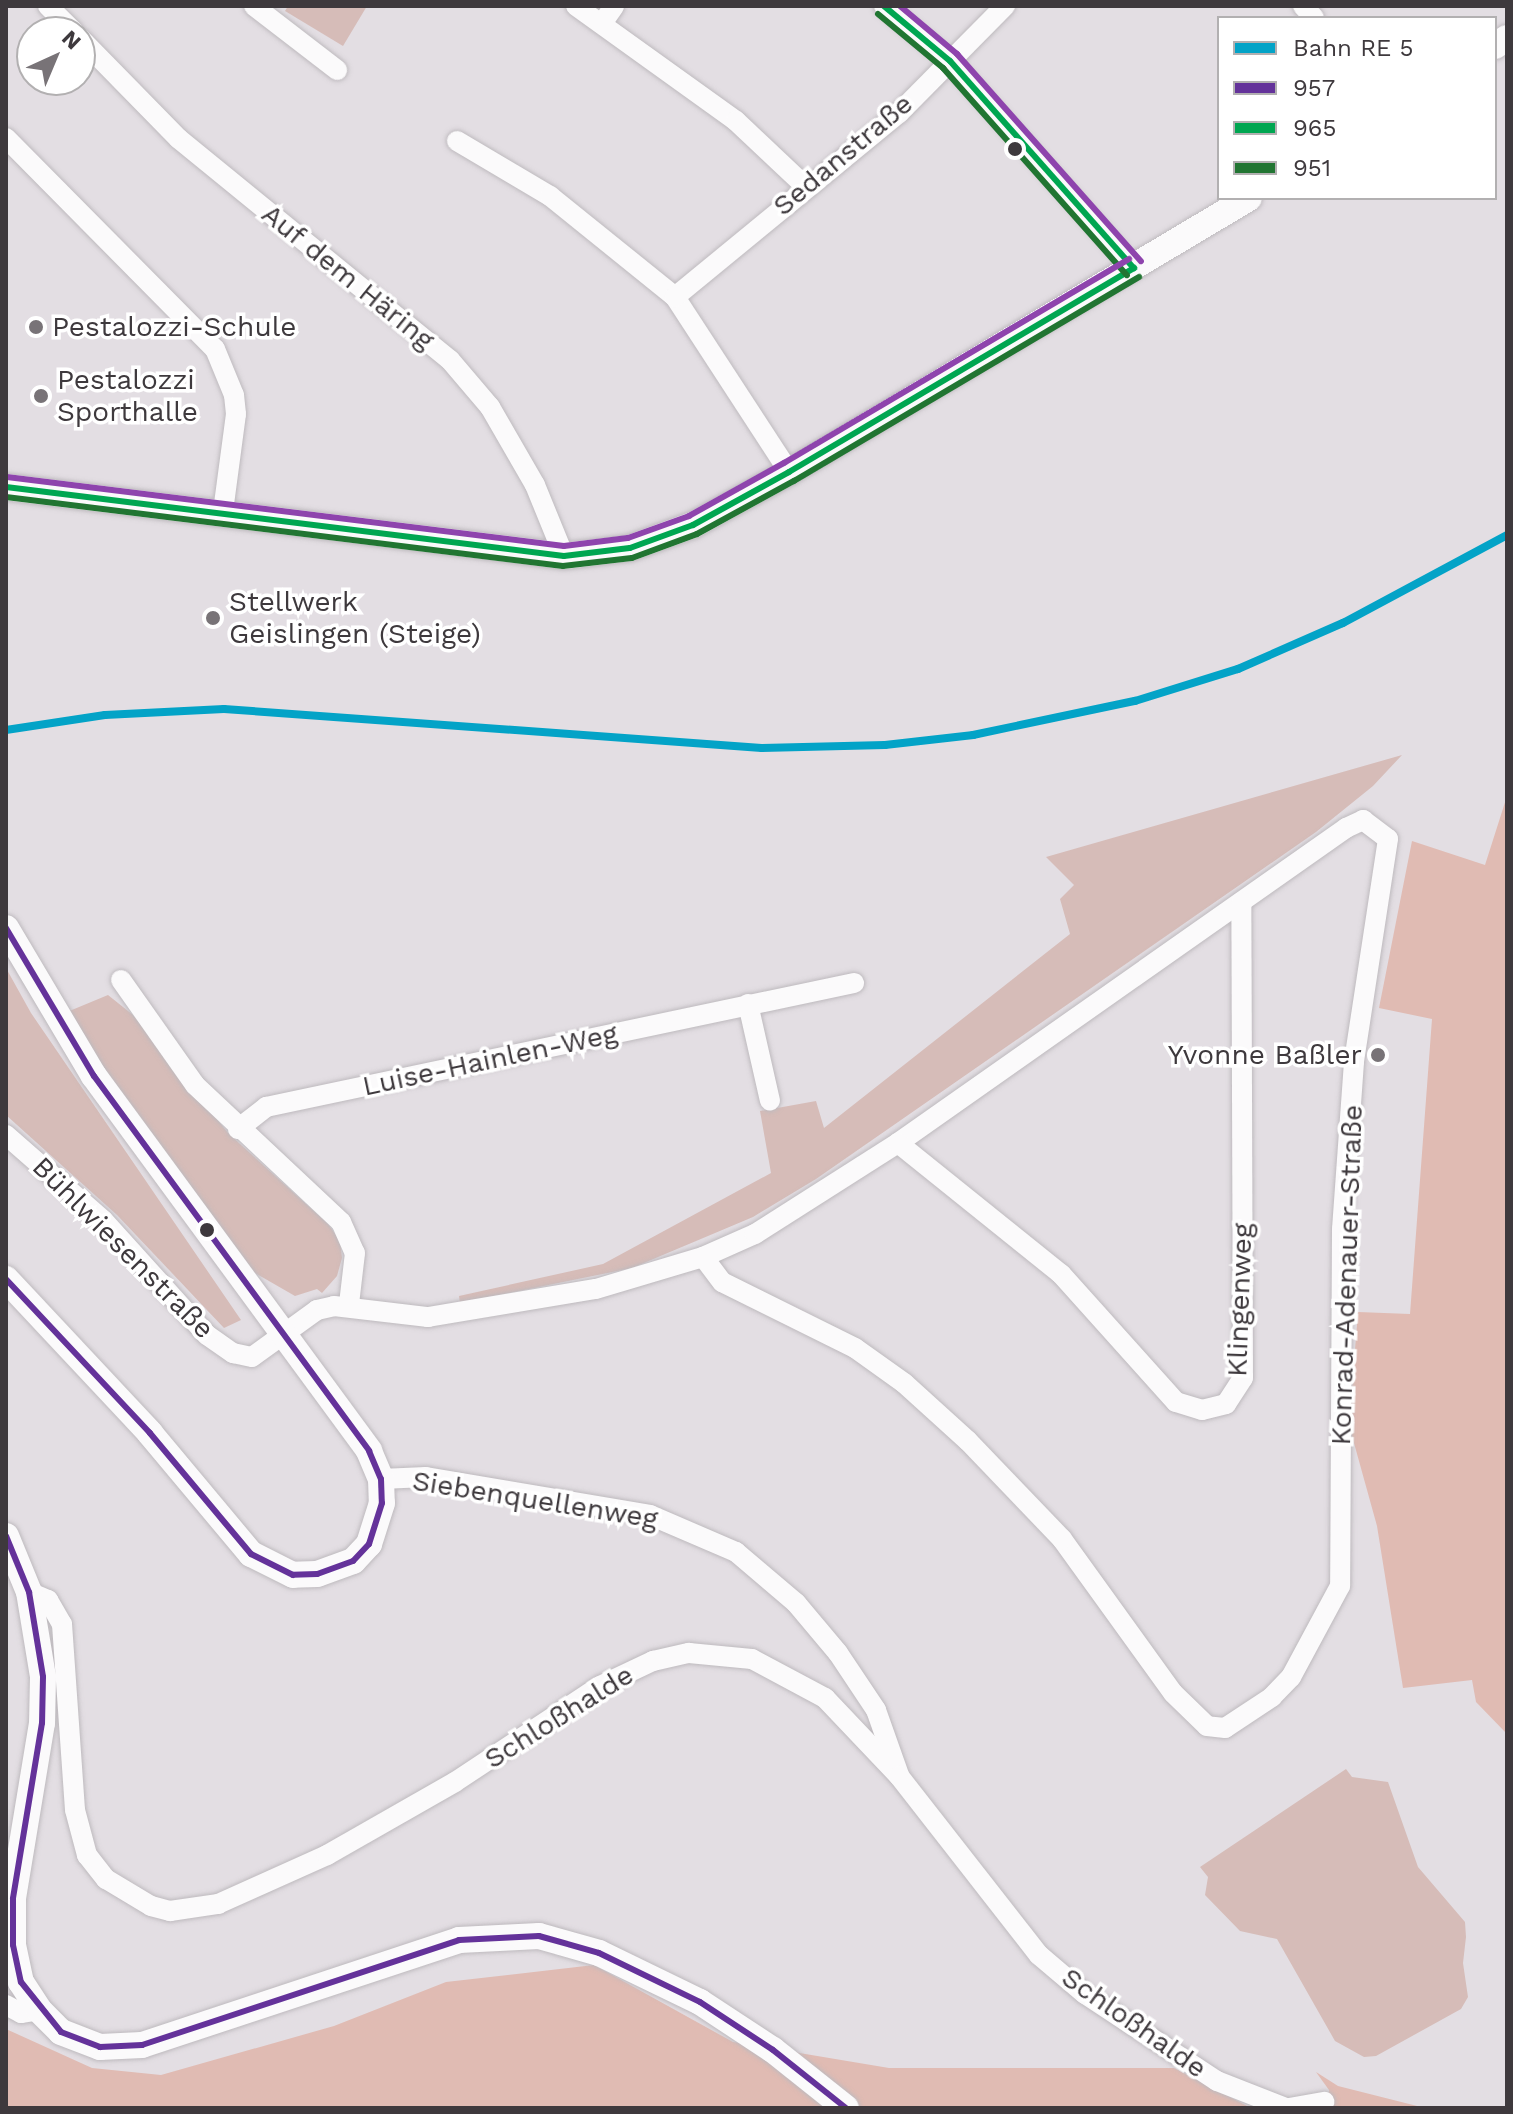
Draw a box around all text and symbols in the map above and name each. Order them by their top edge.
north arrow [16,16,96,96]
legend [1217,16,1497,200]
text: N [57,25,86,54]
text: Bahn RE 5 [1293,34,1414,62]
text: 957 [1293,74,1335,102]
street label: Sedanstraße [766,87,920,223]
text: 965 [1293,114,1336,142]
unlabelled marker [1007,141,1023,157]
text: 951 [1293,154,1331,182]
street label: Auf dem Häring [255,197,441,357]
place label: Pestalozzi-Schule [52,310,296,344]
marker: Pestalozzi-Schule [27,318,45,336]
place label: Pestalozzi Sporthalle [57,363,198,429]
marker: Pestalozzi Sporthalle [32,387,50,405]
place label: Stellwerk Geislingen (Steige) [229,585,481,651]
marker: Stellwerk Geislingen (Steige) [204,609,222,627]
street label: Luise-Hainlen-Weg [359,1017,621,1103]
place label: Yvonne Baßler [1168,1038,1362,1072]
marker: Yvonne Baßler [1369,1046,1387,1064]
street label: Konrad-Adenauer-Straße [1324,1104,1370,1446]
street label: Bühlwiesenstraße [25,1150,221,1346]
unlabelled marker [199,1222,215,1238]
street label: Klingenweg [1221,1223,1259,1377]
street label: Siebenquellenweg [410,1464,660,1536]
street label: Schloßhalde [478,1658,640,1776]
street label: Schloßhalde [1055,1961,1213,2085]

